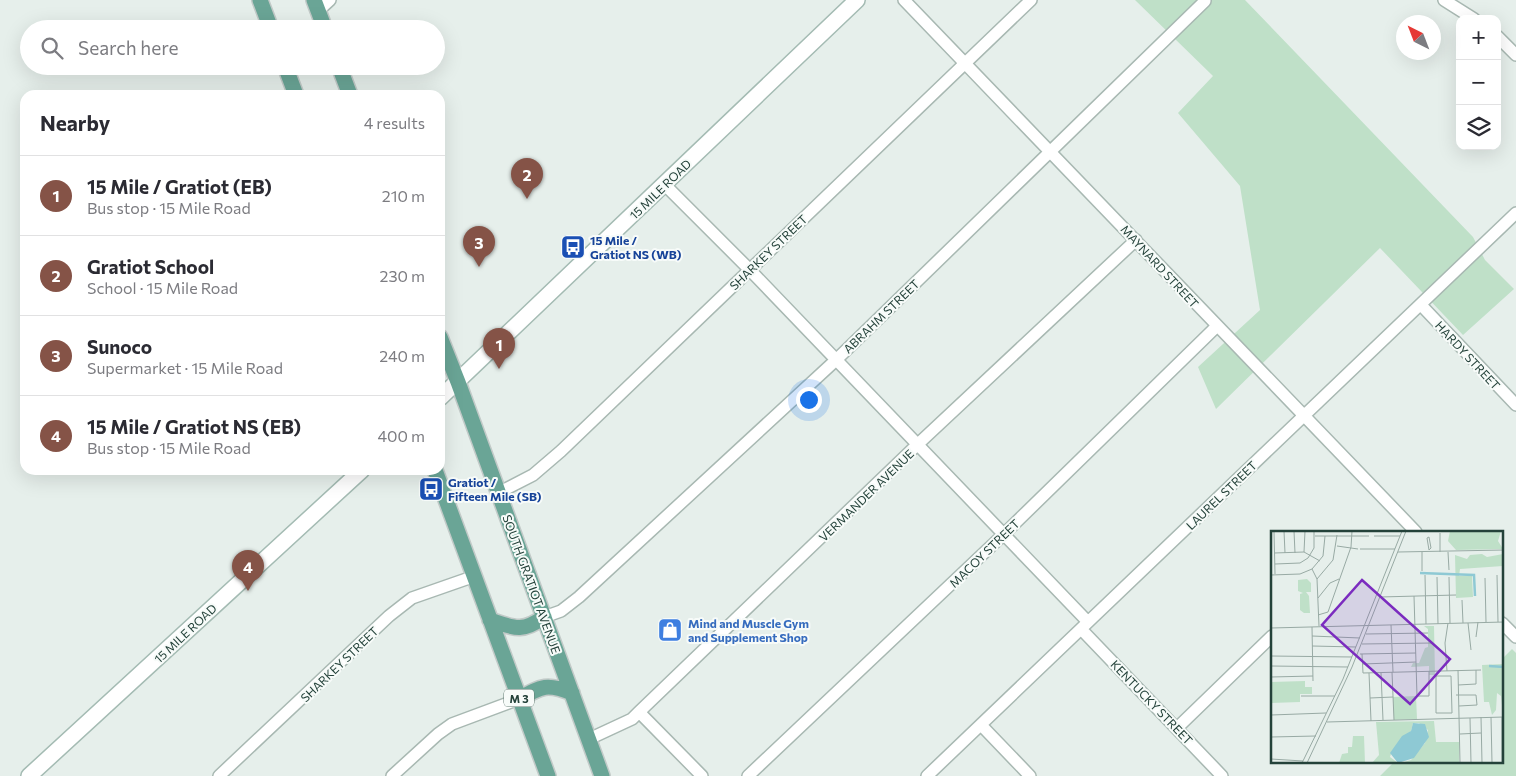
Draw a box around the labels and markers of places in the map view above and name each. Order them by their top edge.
pin: 2 [511,158,543,199]
pin: 3 [463,226,495,267]
place label: 15 Mile / Gratiot NS (WB) [590,233,681,261]
bus stop icon: 15 Mile / Gratiot NS (WB) [560,234,586,260]
pin: 1 [483,328,515,369]
place label: Gratiot / Fifteen Mile (SB) [448,475,542,503]
bus stop icon: Gratiot / Fifteen Mile (SB) [418,476,444,502]
pin: 4 [232,550,264,591]
place label: Mind and Muscle Gym and Supplement Shop [688,616,809,644]
shop icon: Mind and Muscle Gym and Supplement Shop [657,617,683,643]

